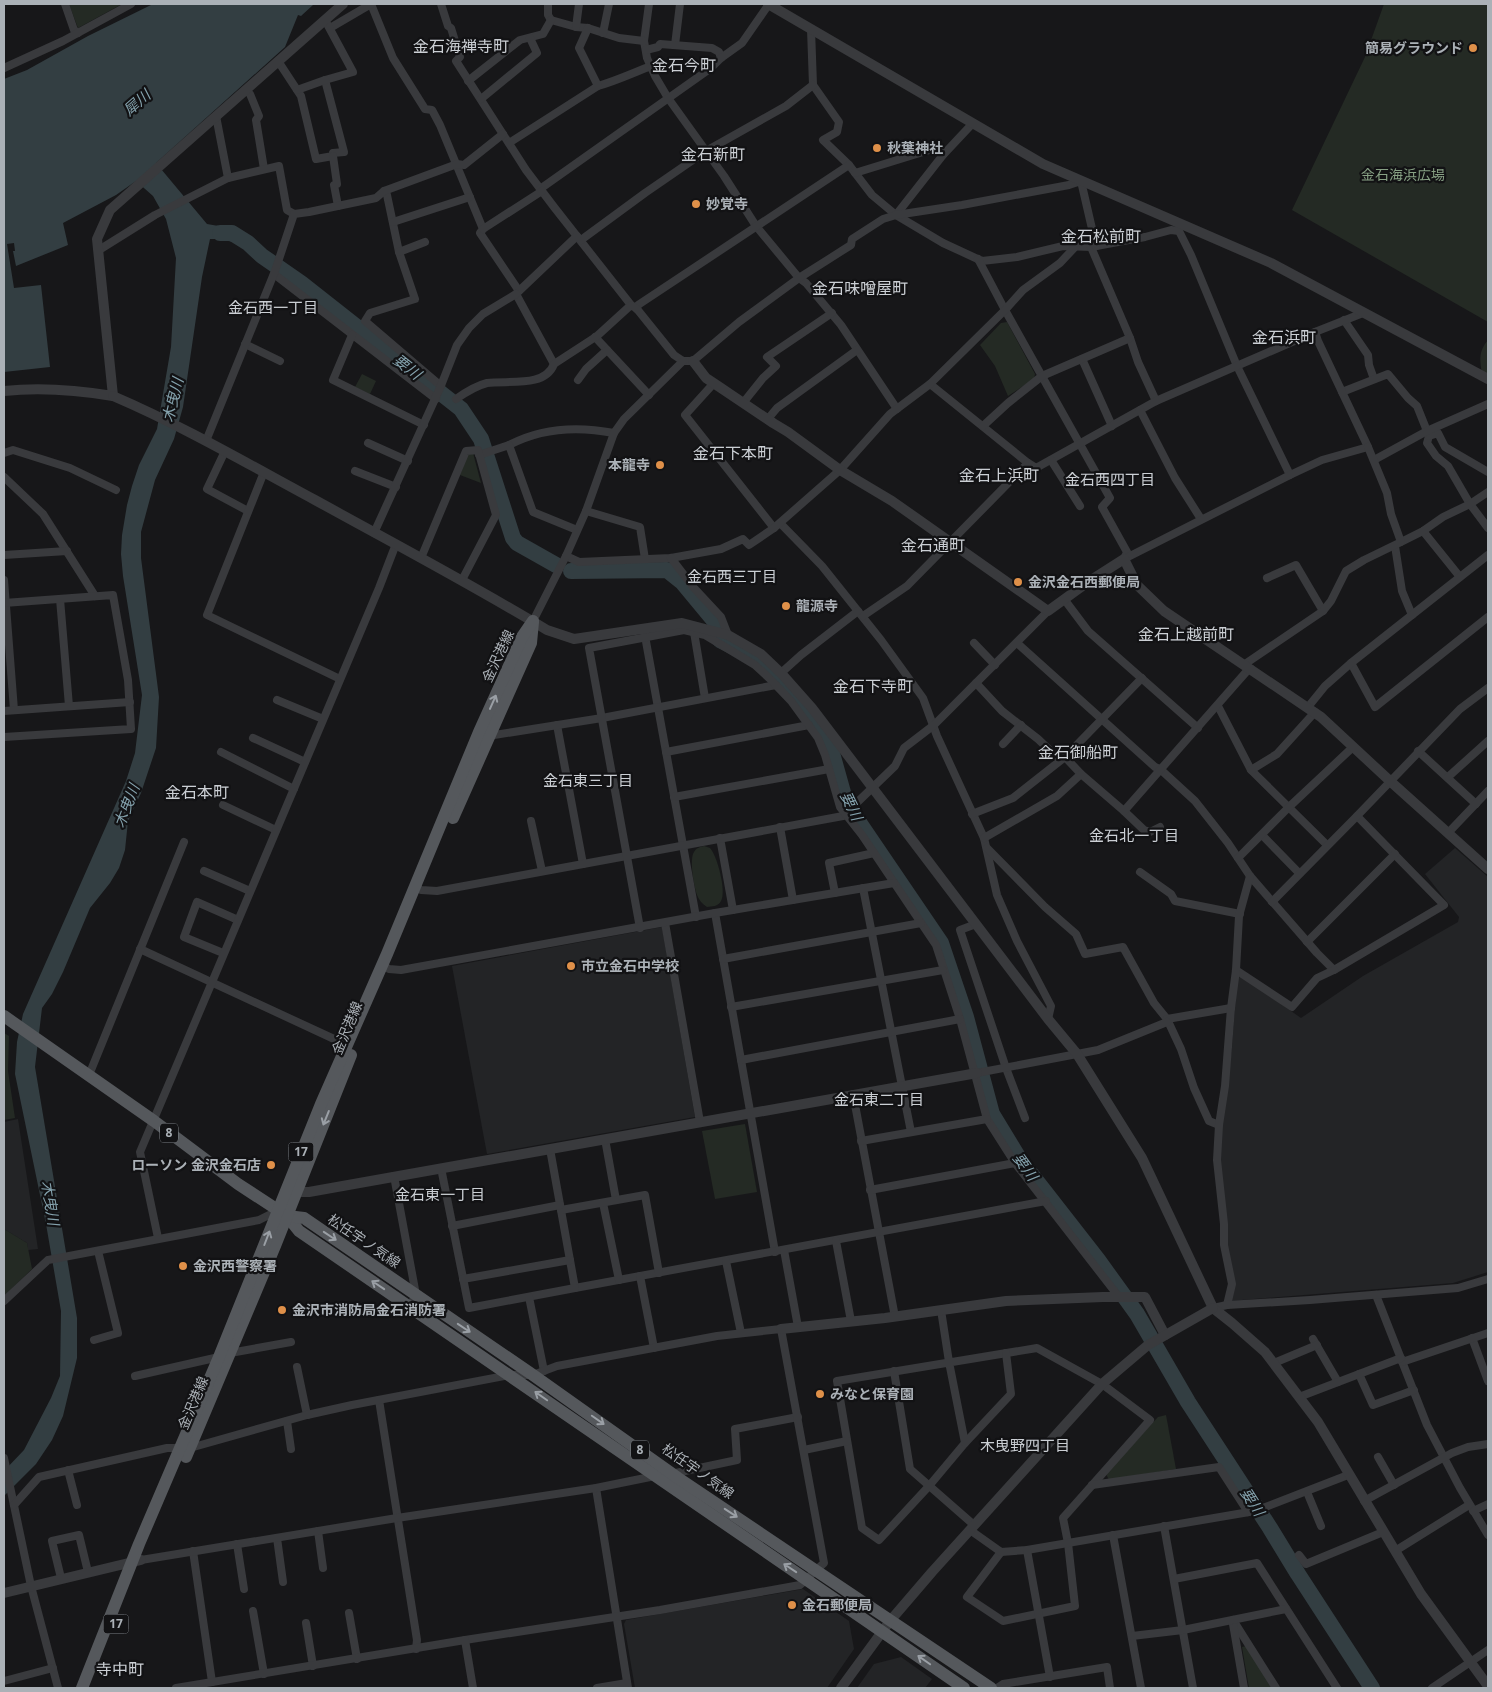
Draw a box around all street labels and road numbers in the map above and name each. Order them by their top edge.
street label: 金沢港線 [477,626,518,685]
street label: 金沢港線 [327,998,366,1057]
road number: 8 [160,1124,178,1142]
road number: 17 [288,1142,314,1162]
street label: 松任宇ノ気線 [324,1209,404,1272]
street label: 金沢港線 [173,1373,212,1432]
street label: 松任宇ノ気線 [658,1439,738,1502]
road number: 8 [631,1440,649,1460]
road number: 17 [104,1615,128,1634]

